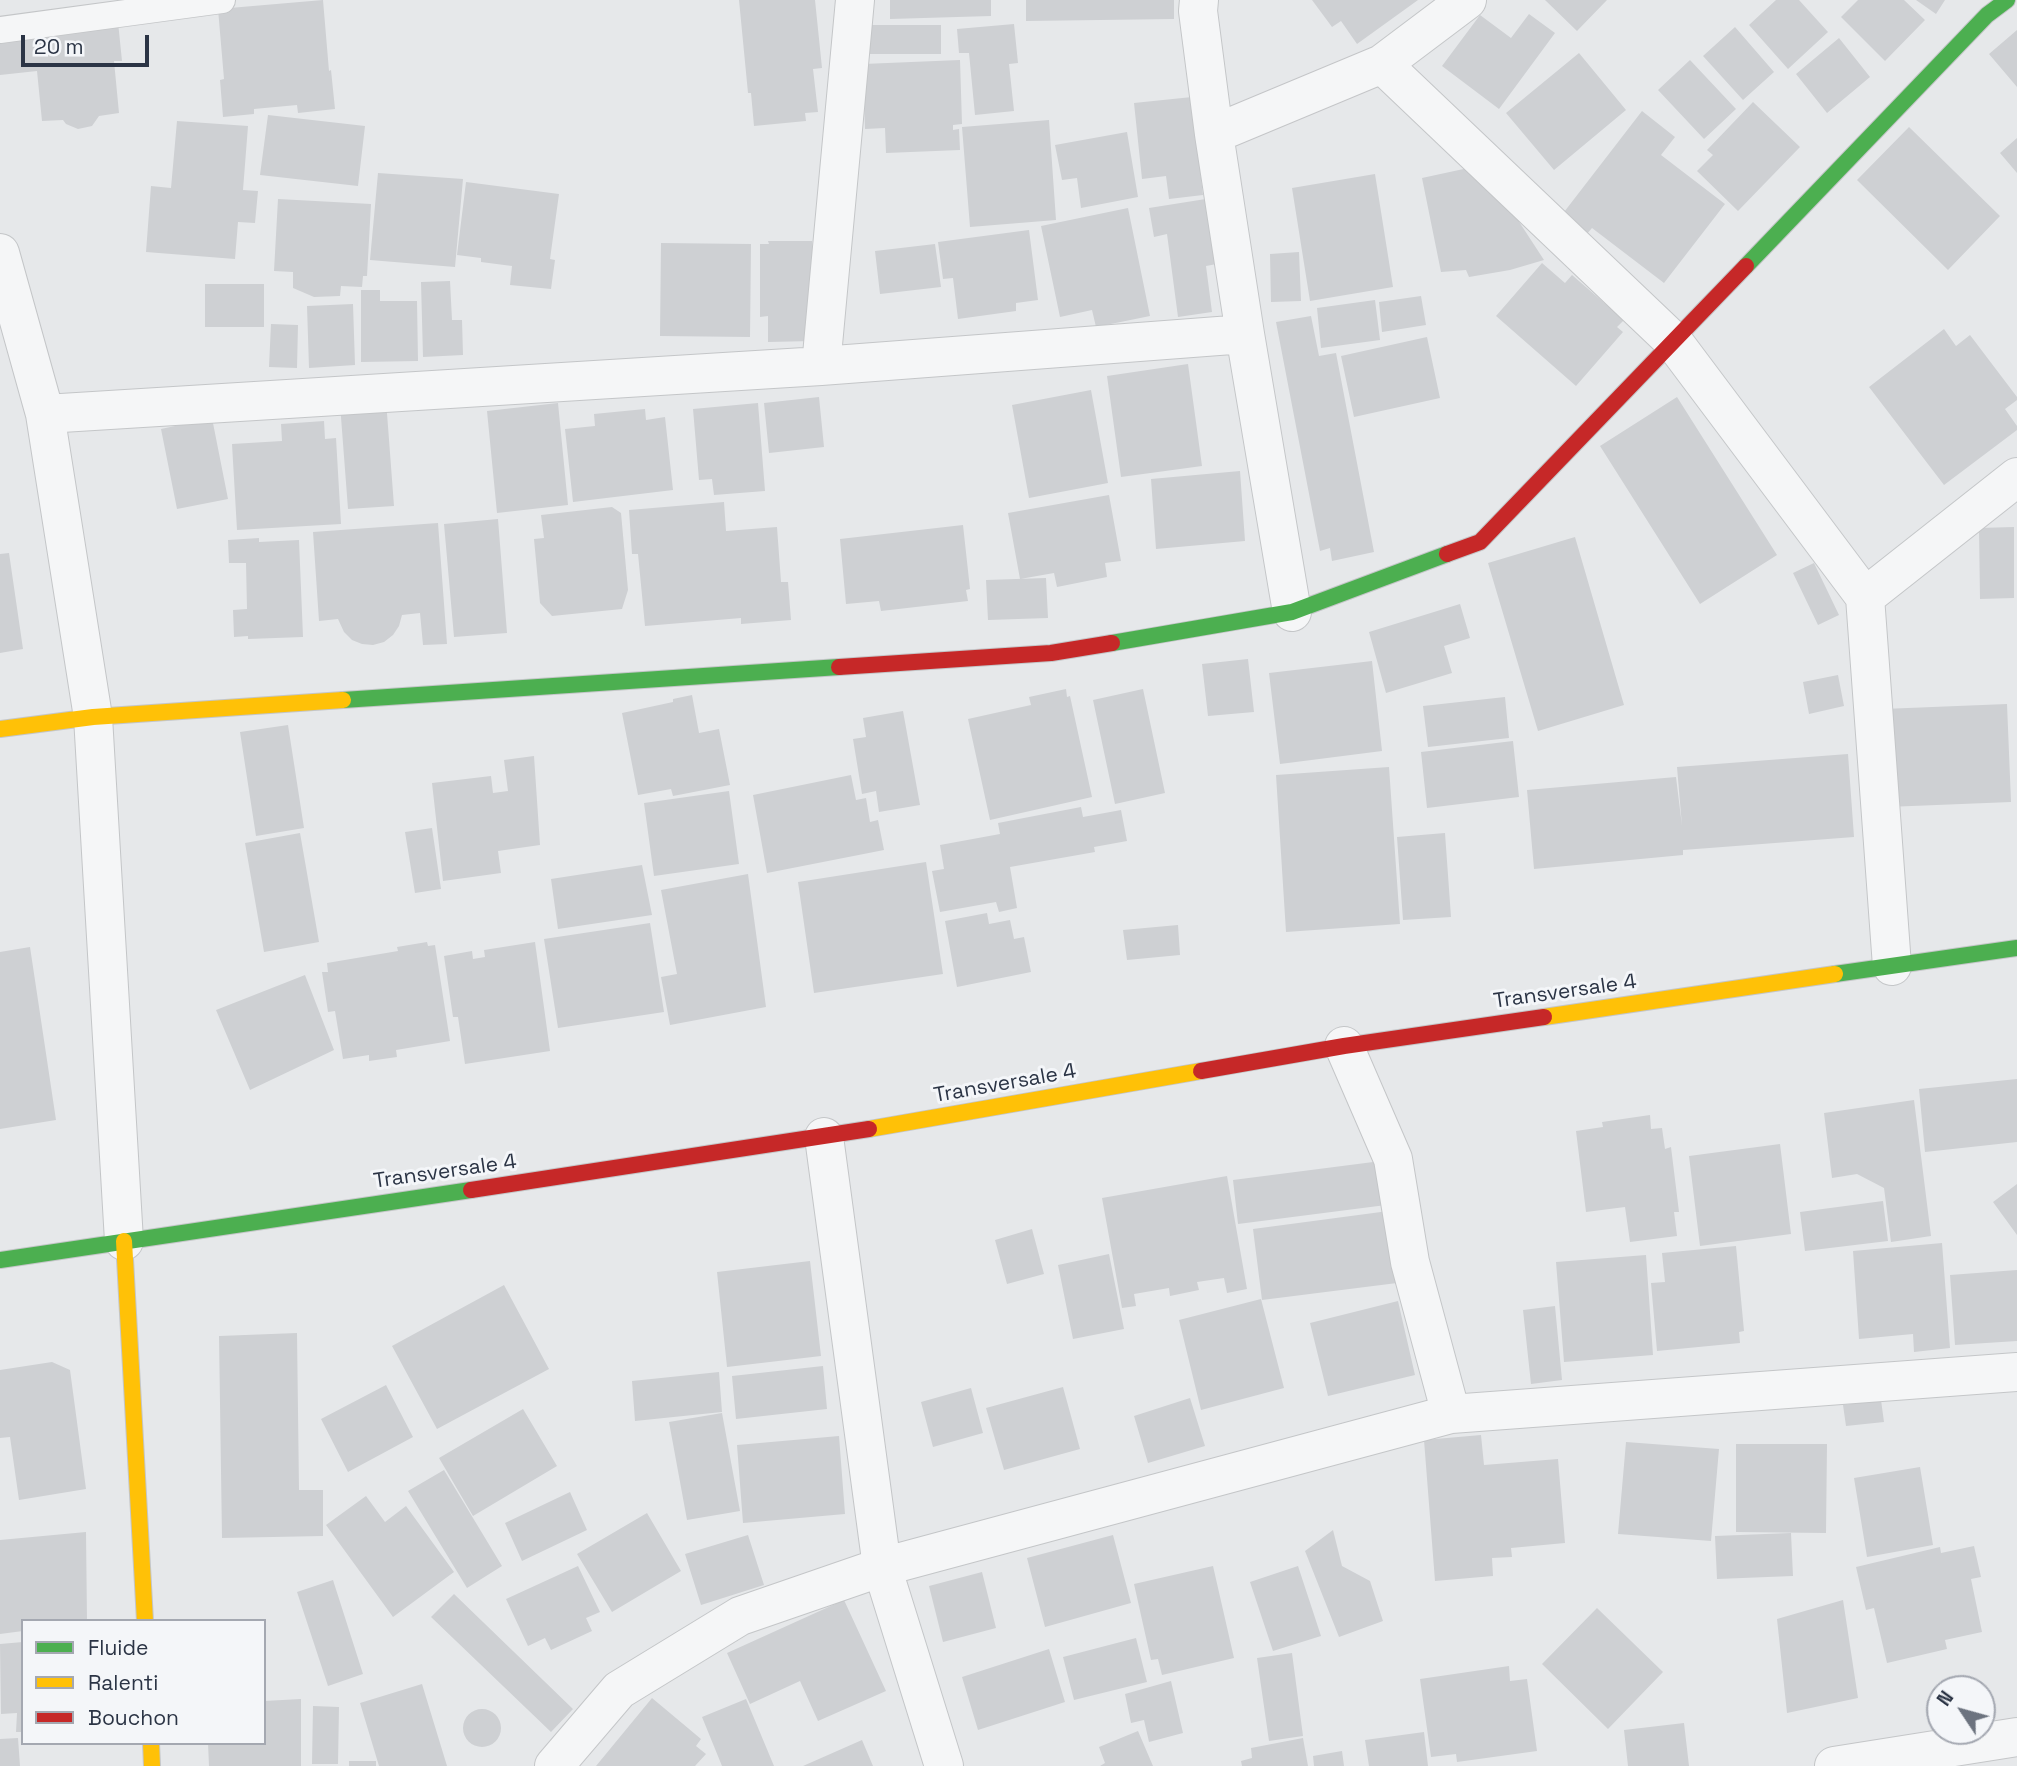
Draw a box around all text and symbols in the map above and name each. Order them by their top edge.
scale bar [24,21,152,65]
text: 20 m [34,33,84,60]
street label: Transversale 4 [1492,969,1638,1015]
street label: Transversale 4 [932,1059,1078,1109]
street label: Transversale 4 [372,1149,518,1195]
legend [21,1619,266,1745]
text: Fluide [88,1634,148,1661]
text: Ralenti [88,1669,158,1696]
north arrow [1926,1675,1996,1745]
text: N [1931,1686,1959,1711]
text: Bouchon [88,1704,179,1731]

